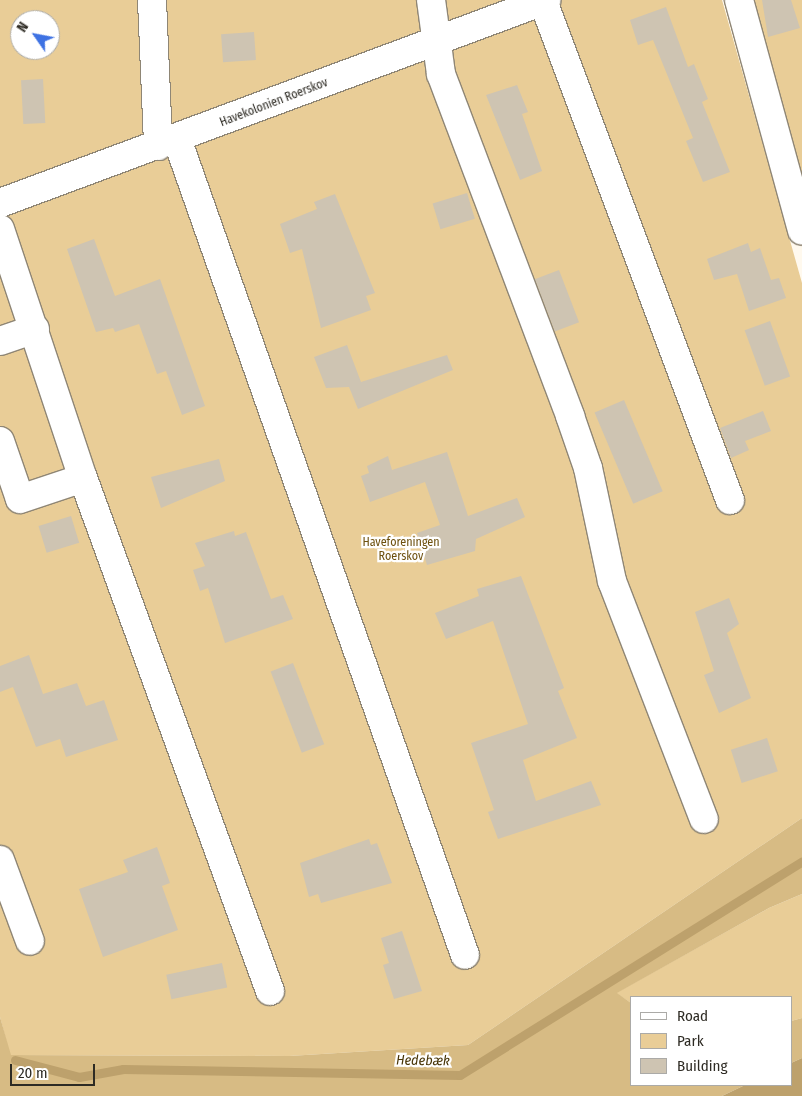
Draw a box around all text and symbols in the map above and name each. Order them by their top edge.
north arrow [10,10,60,60]
text: N [13,19,32,35]
street label: Havekolonien Roerskov [218,76,330,130]
park label: Haveforeningen Roerskov [362,536,440,564]
legend [630,996,792,1086]
text: Road [677,1007,708,1025]
text: Park [677,1032,704,1050]
water label: Hedebæk [396,1052,450,1070]
scale bar [12,1054,98,1086]
text: Building [677,1057,728,1075]
text: 20 m [18,1064,48,1082]

